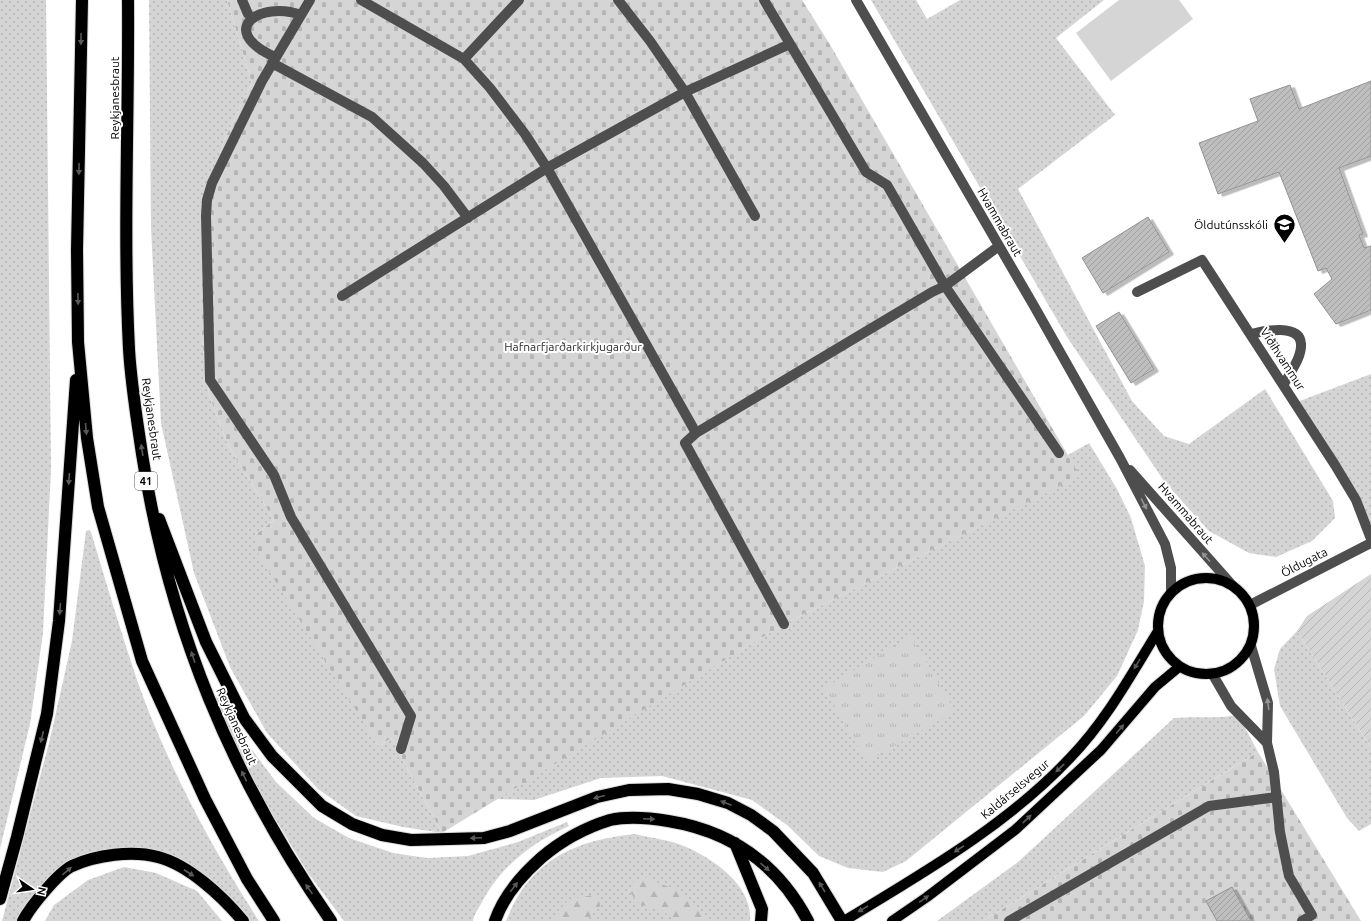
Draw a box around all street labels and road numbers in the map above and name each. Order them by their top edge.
street label: Reykjanesbraut [108,56,121,139]
street label: Hvammabraut [975,186,1025,259]
street label: Víðihvammur [1258,325,1308,393]
street label: Reykjanesbraut [140,377,164,461]
road number: 41 [135,472,157,490]
street label: Hvammabraut [1156,480,1216,546]
street label: Öldugata [1279,545,1329,579]
street label: Reykjanesbraut [214,685,260,767]
street label: Kaldárselsvegur [978,756,1052,821]

